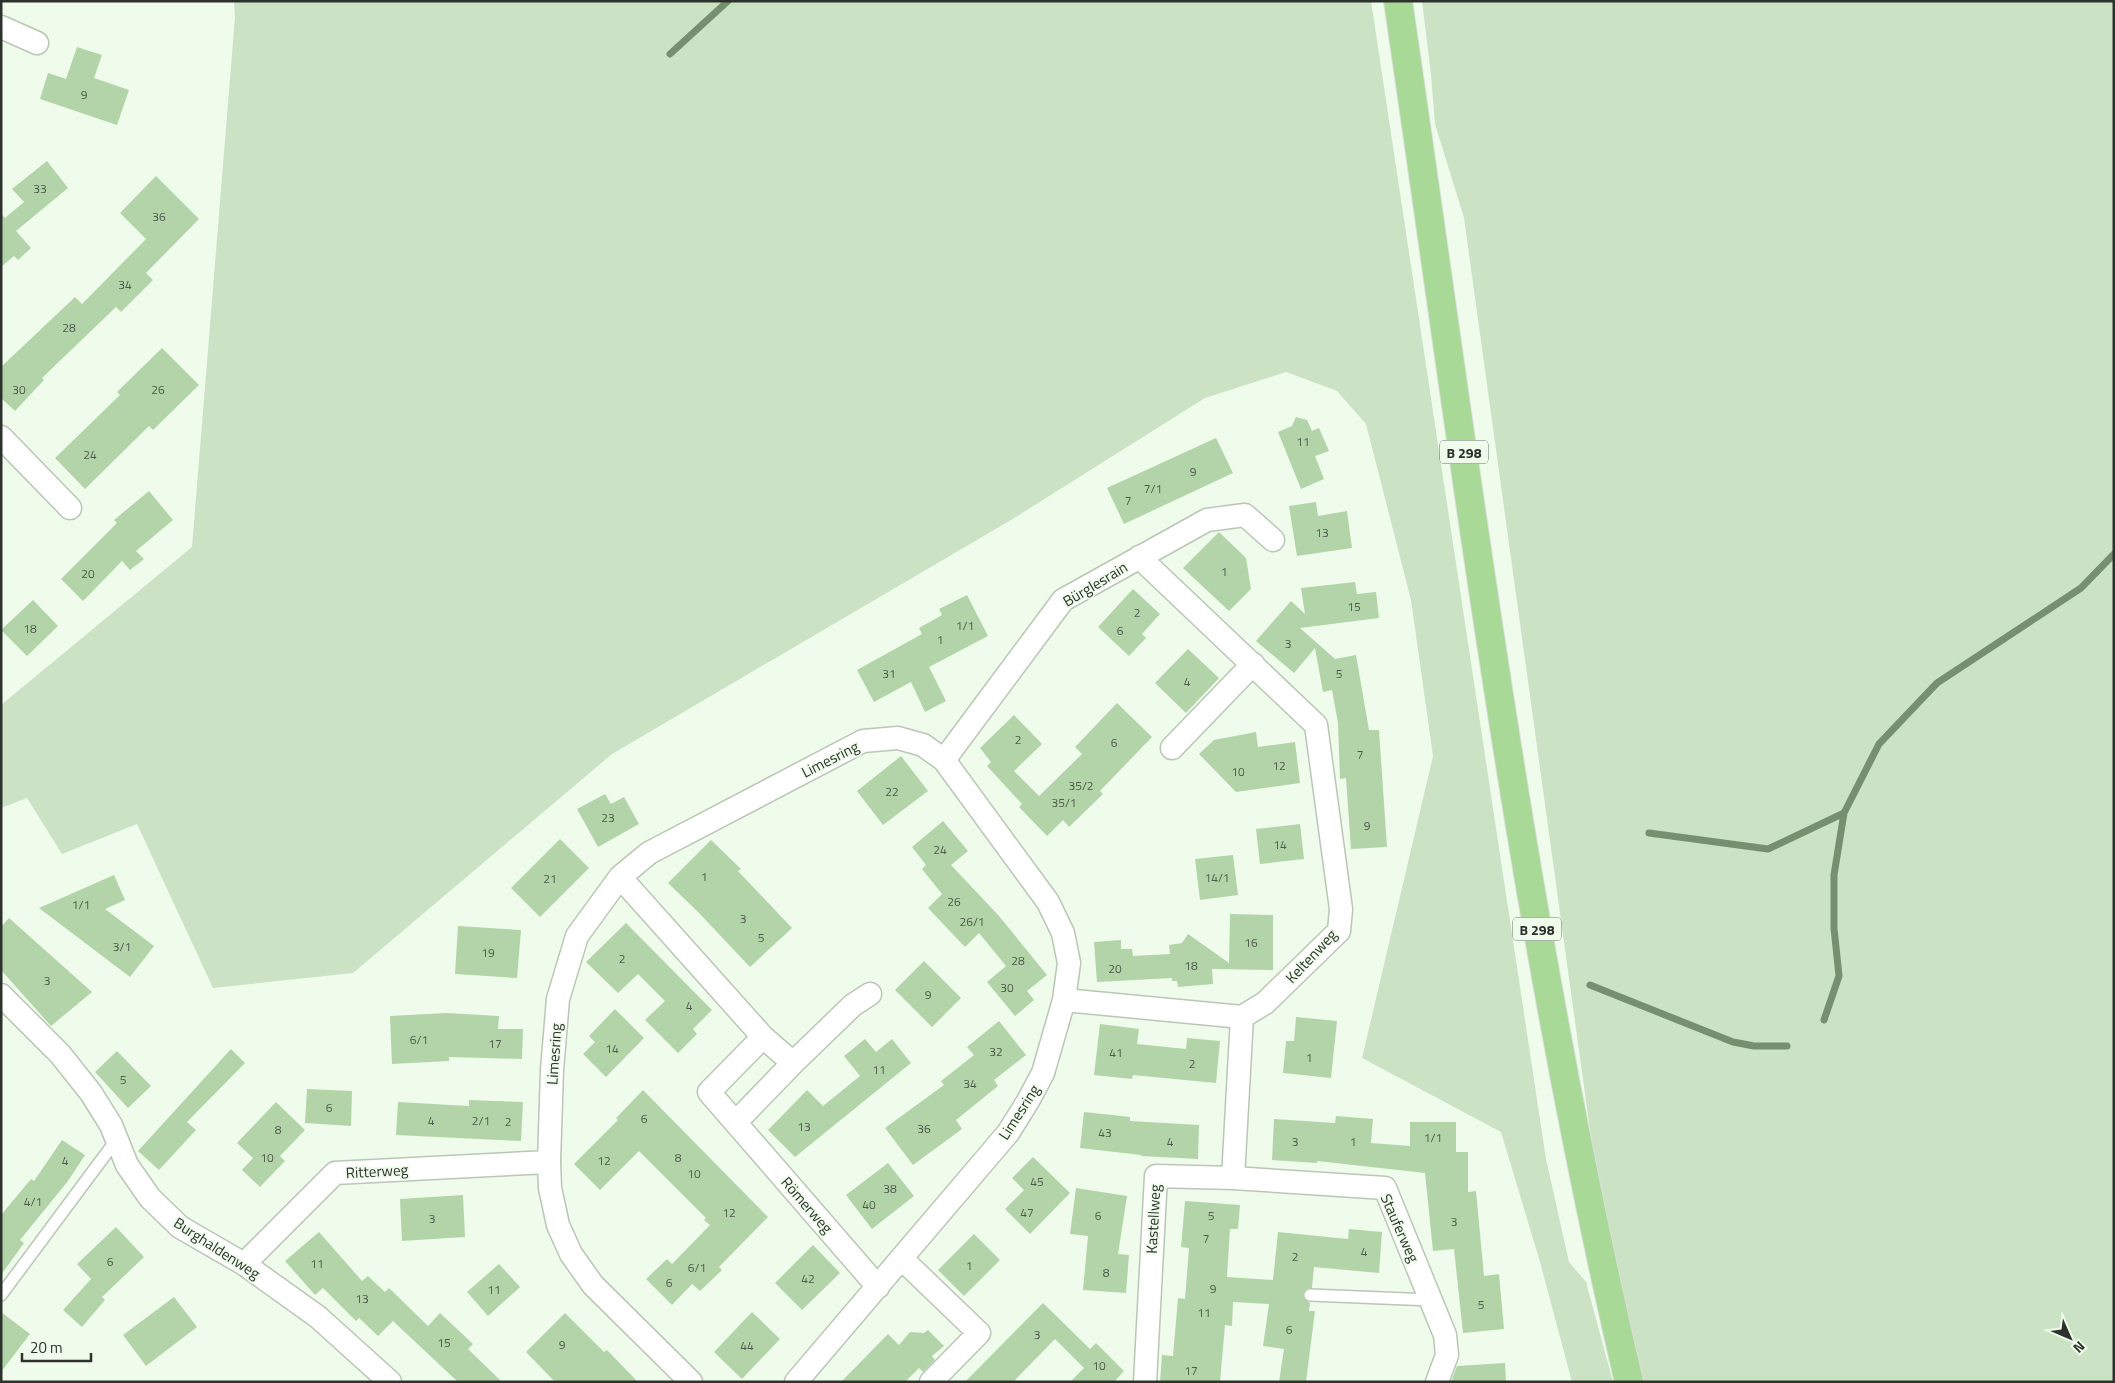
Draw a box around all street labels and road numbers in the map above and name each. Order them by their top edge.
road number: B 298 [1440,441,1488,464]
street label: Bürglesrain [1058,556,1132,612]
street label: Limesring [797,735,863,783]
road number: B 298 [1513,918,1561,941]
street label: Keltenweg [1280,924,1342,988]
street label: Limesring [540,1022,568,1086]
street label: Limesring [993,1080,1046,1144]
street label: Ritterweg [345,1158,409,1184]
street label: Römerweg [776,1171,838,1239]
street label: Kastellweg [1140,1183,1166,1254]
street label: Stauferweg [1375,1190,1425,1266]
street label: Burghaldenweg [169,1211,265,1285]

